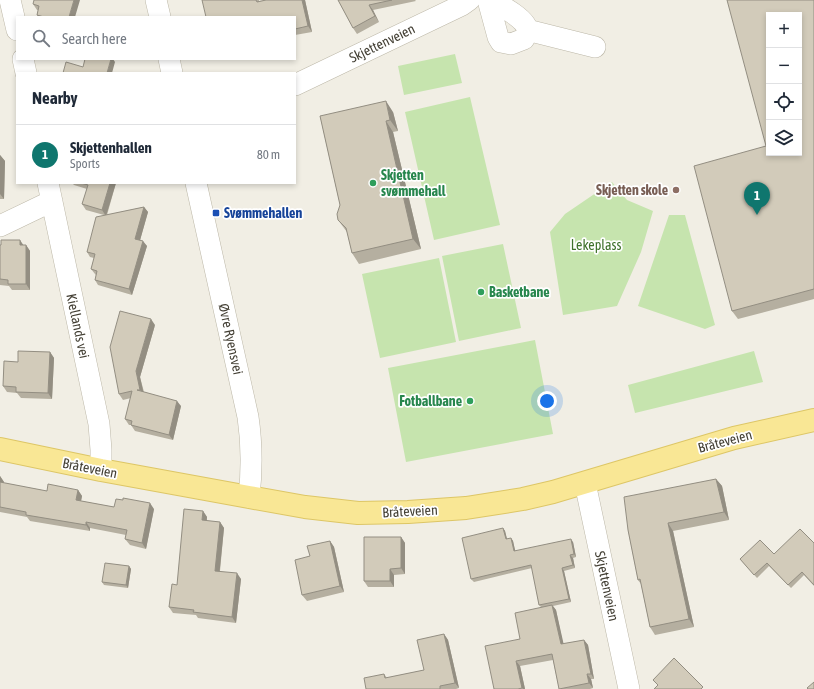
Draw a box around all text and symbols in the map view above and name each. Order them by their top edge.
map controls [766,12,802,156]
button: + [766,12,802,48]
search box [16,16,296,60]
street label: Skjettenveien [347,20,417,66]
icon: search [30,27,52,49]
text: Search here [62,30,127,47]
button: − [766,48,802,84]
button: locate [766,84,802,120]
text: Nearby [32,88,78,108]
button: layers [766,120,802,156]
text: Skjettenhallen [70,139,152,156]
text: 1 [42,147,48,162]
text: 80 m [257,147,280,162]
text: Sports [70,156,100,171]
place label: Skjetten svømmehall [381,167,446,199]
marker: Skjetten svømmehall [368,178,378,188]
place label: Skjetten skole [596,182,668,198]
pin: 1 [744,182,770,215]
marker: Skjetten skole [671,185,681,195]
place label: Svømmehallen [224,205,302,221]
marker: Svømmehallen [211,208,221,218]
park label: Lekeplass [571,237,621,253]
place label: Basketbane [489,284,550,300]
marker: Basketbane [476,287,486,297]
street label: Kiellands vei [63,292,93,360]
street label: Øvre Ryensvei [216,302,246,376]
your location [537,391,557,411]
place label: Fotballbane [399,393,462,409]
marker: Fotballbane [465,396,475,406]
street label: Bråteveien [696,426,754,456]
street label: Bråteveien [61,455,119,481]
street label: Bråteveien [382,502,438,520]
street label: Skjettenveien [592,550,622,622]

